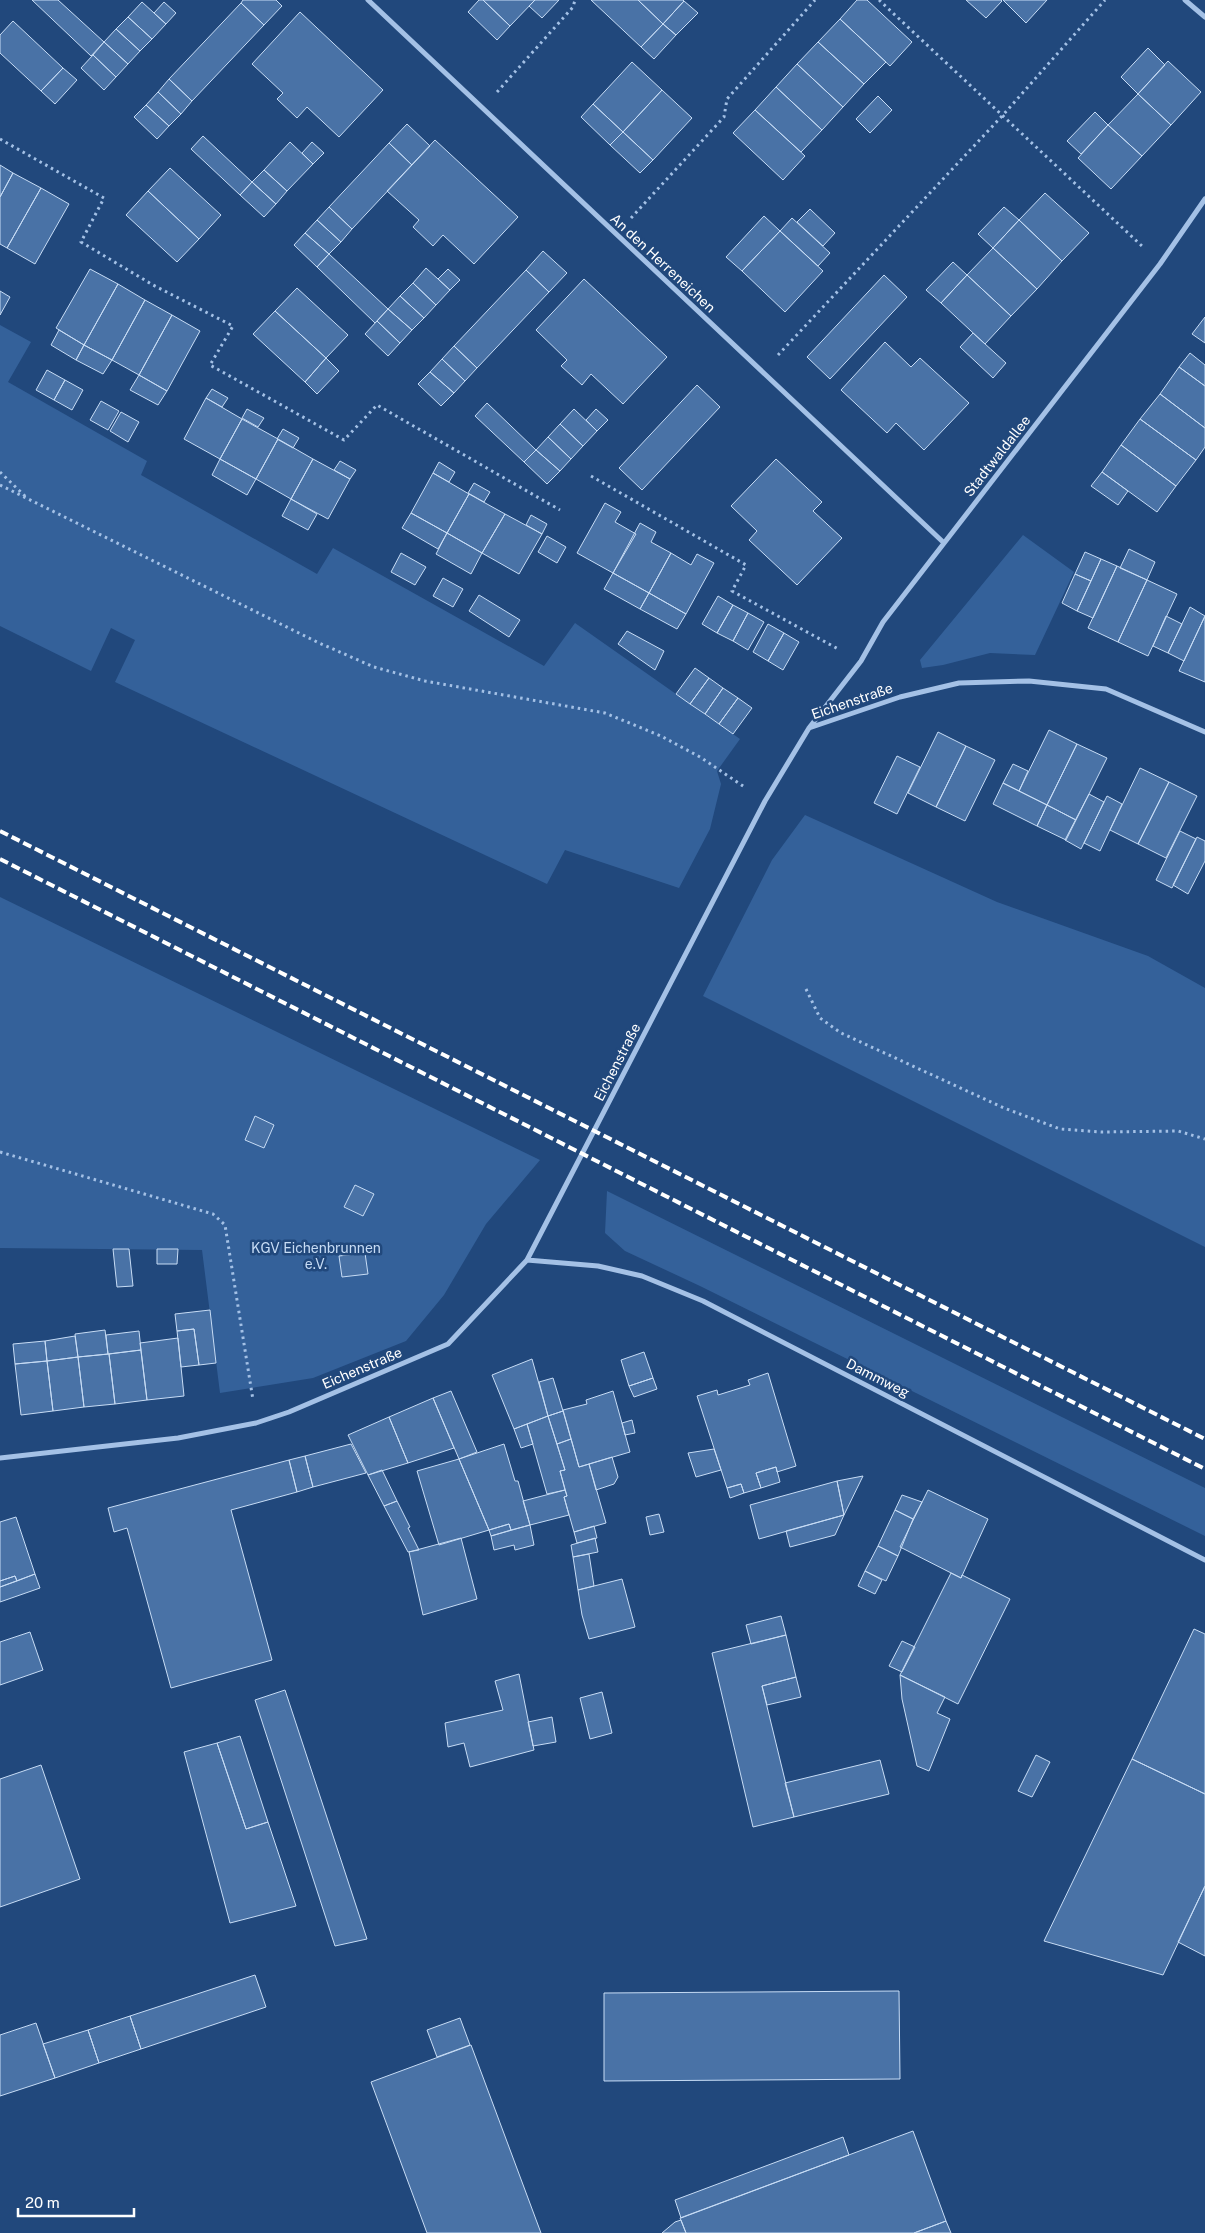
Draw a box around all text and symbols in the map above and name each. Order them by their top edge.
street label: An den Herreneichen [607,210,719,316]
street label: Stadtwaldallee [960,412,1034,500]
street label: Eichenstraße [809,680,895,722]
street label: Eichenstraße [591,1020,643,1104]
park label: KGV Eichenbrunnen e.V. [251,1240,381,1272]
street label: Eichenstraße [320,1344,404,1392]
street label: Dammweg [844,1355,913,1401]
scale bar [18,2186,134,2218]
text: 20 m [25,2194,60,2211]

